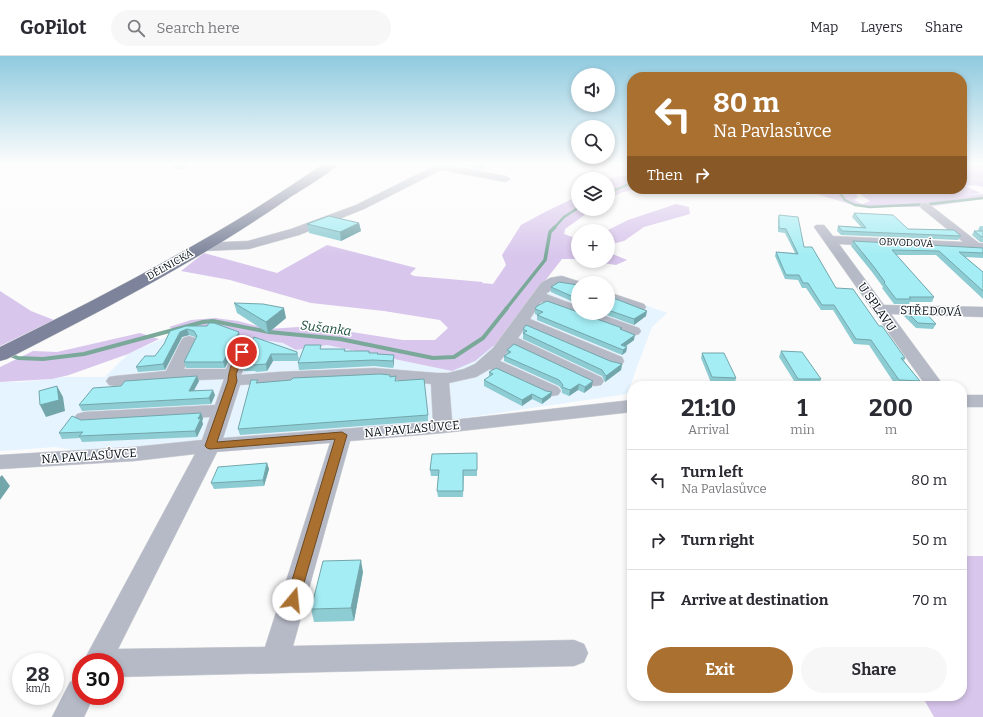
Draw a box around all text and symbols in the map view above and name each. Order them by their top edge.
search box [111,10,391,46]
text: GoPilot [20,16,87,39]
icon: search [125,17,147,39]
text: Search here [157,19,240,37]
text: Map [810,19,838,36]
text: Layers [860,19,903,36]
text: Share [925,19,963,36]
map controls [571,68,615,320]
button: sound [571,68,615,112]
text: 80 m [713,86,779,119]
icon: left [647,88,699,140]
button: search [571,120,615,164]
text: Na Pavlasůvce [713,120,832,142]
icon: right [691,164,713,186]
text: Then [647,166,683,184]
button: layers [571,172,615,216]
button: + [571,224,615,268]
street label: OBVODOVÁ [879,234,934,250]
street label: DĚLNICKÁ [144,245,196,283]
button: − [571,276,615,320]
street label: U SPLAVU [855,280,899,334]
street label: STŘEDOVÁ [900,302,963,319]
water label: Sušanka [300,317,352,339]
pin [225,335,259,369]
icon: arrive [231,341,253,363]
text: 21:10 [681,394,736,422]
text: 1 [797,394,808,422]
text: 200 [869,394,913,422]
street label: NA PAVLASŮVCE [364,417,460,440]
text: Arrival [688,422,729,437]
text: min [790,422,815,437]
text: m [885,422,897,437]
street label: NA PAVLASŮVCE [41,445,137,466]
text: Turn left [681,463,743,481]
icon: left [647,469,669,491]
text: 80 m [911,471,947,489]
text: Na Pavlasůvce [681,481,767,496]
icon: right [647,529,669,551]
text: Turn right [681,531,754,549]
text: 50 m [912,531,947,549]
position arrow [272,579,314,621]
icon: arrive [647,589,669,611]
text: Arrive at destination [681,591,828,609]
text: 70 m [913,591,947,609]
button: Exit [647,647,793,693]
button: Share [801,647,947,693]
speed limit sign: 30 [72,653,124,705]
text: 28 [26,662,50,686]
text: km/h [26,683,50,695]

